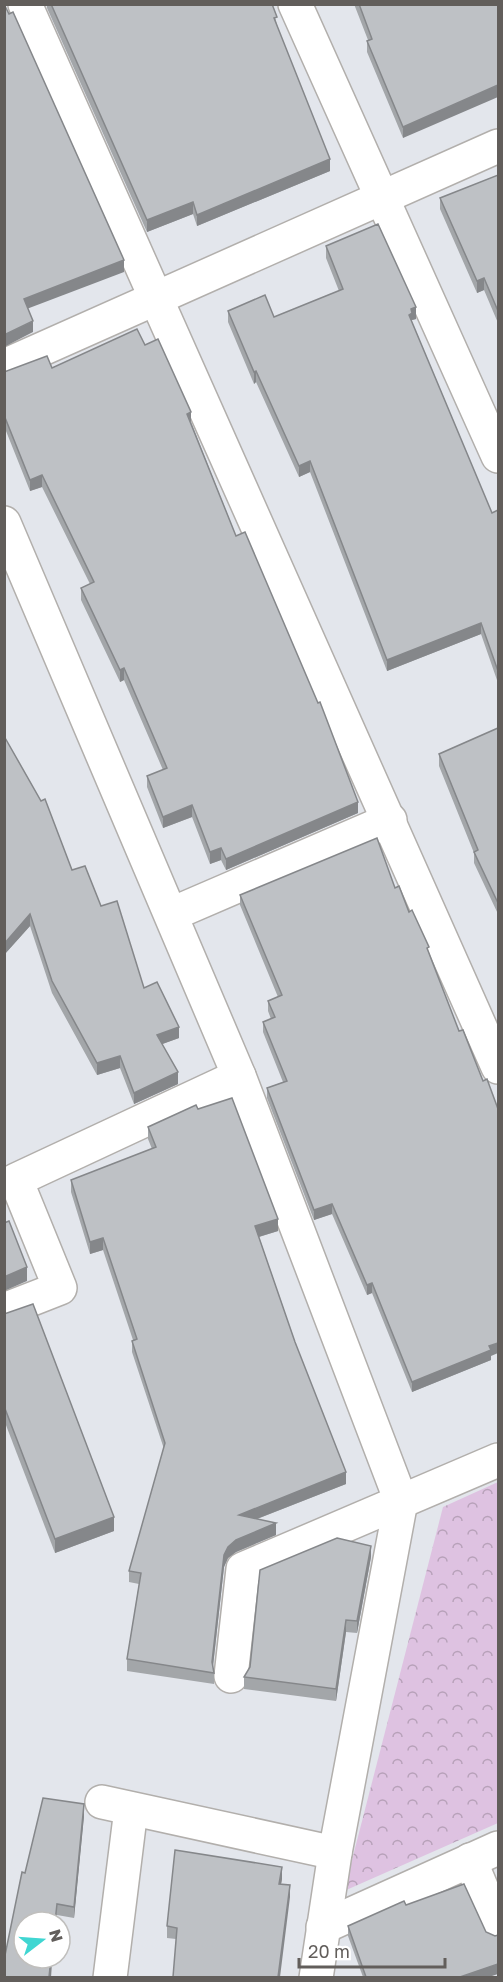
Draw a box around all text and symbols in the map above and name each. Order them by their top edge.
north arrow [12,1910,72,1970]
text: N [45,1927,68,1944]
scale bar [299,1931,444,1969]
text: 20 m [308,1940,350,1962]

